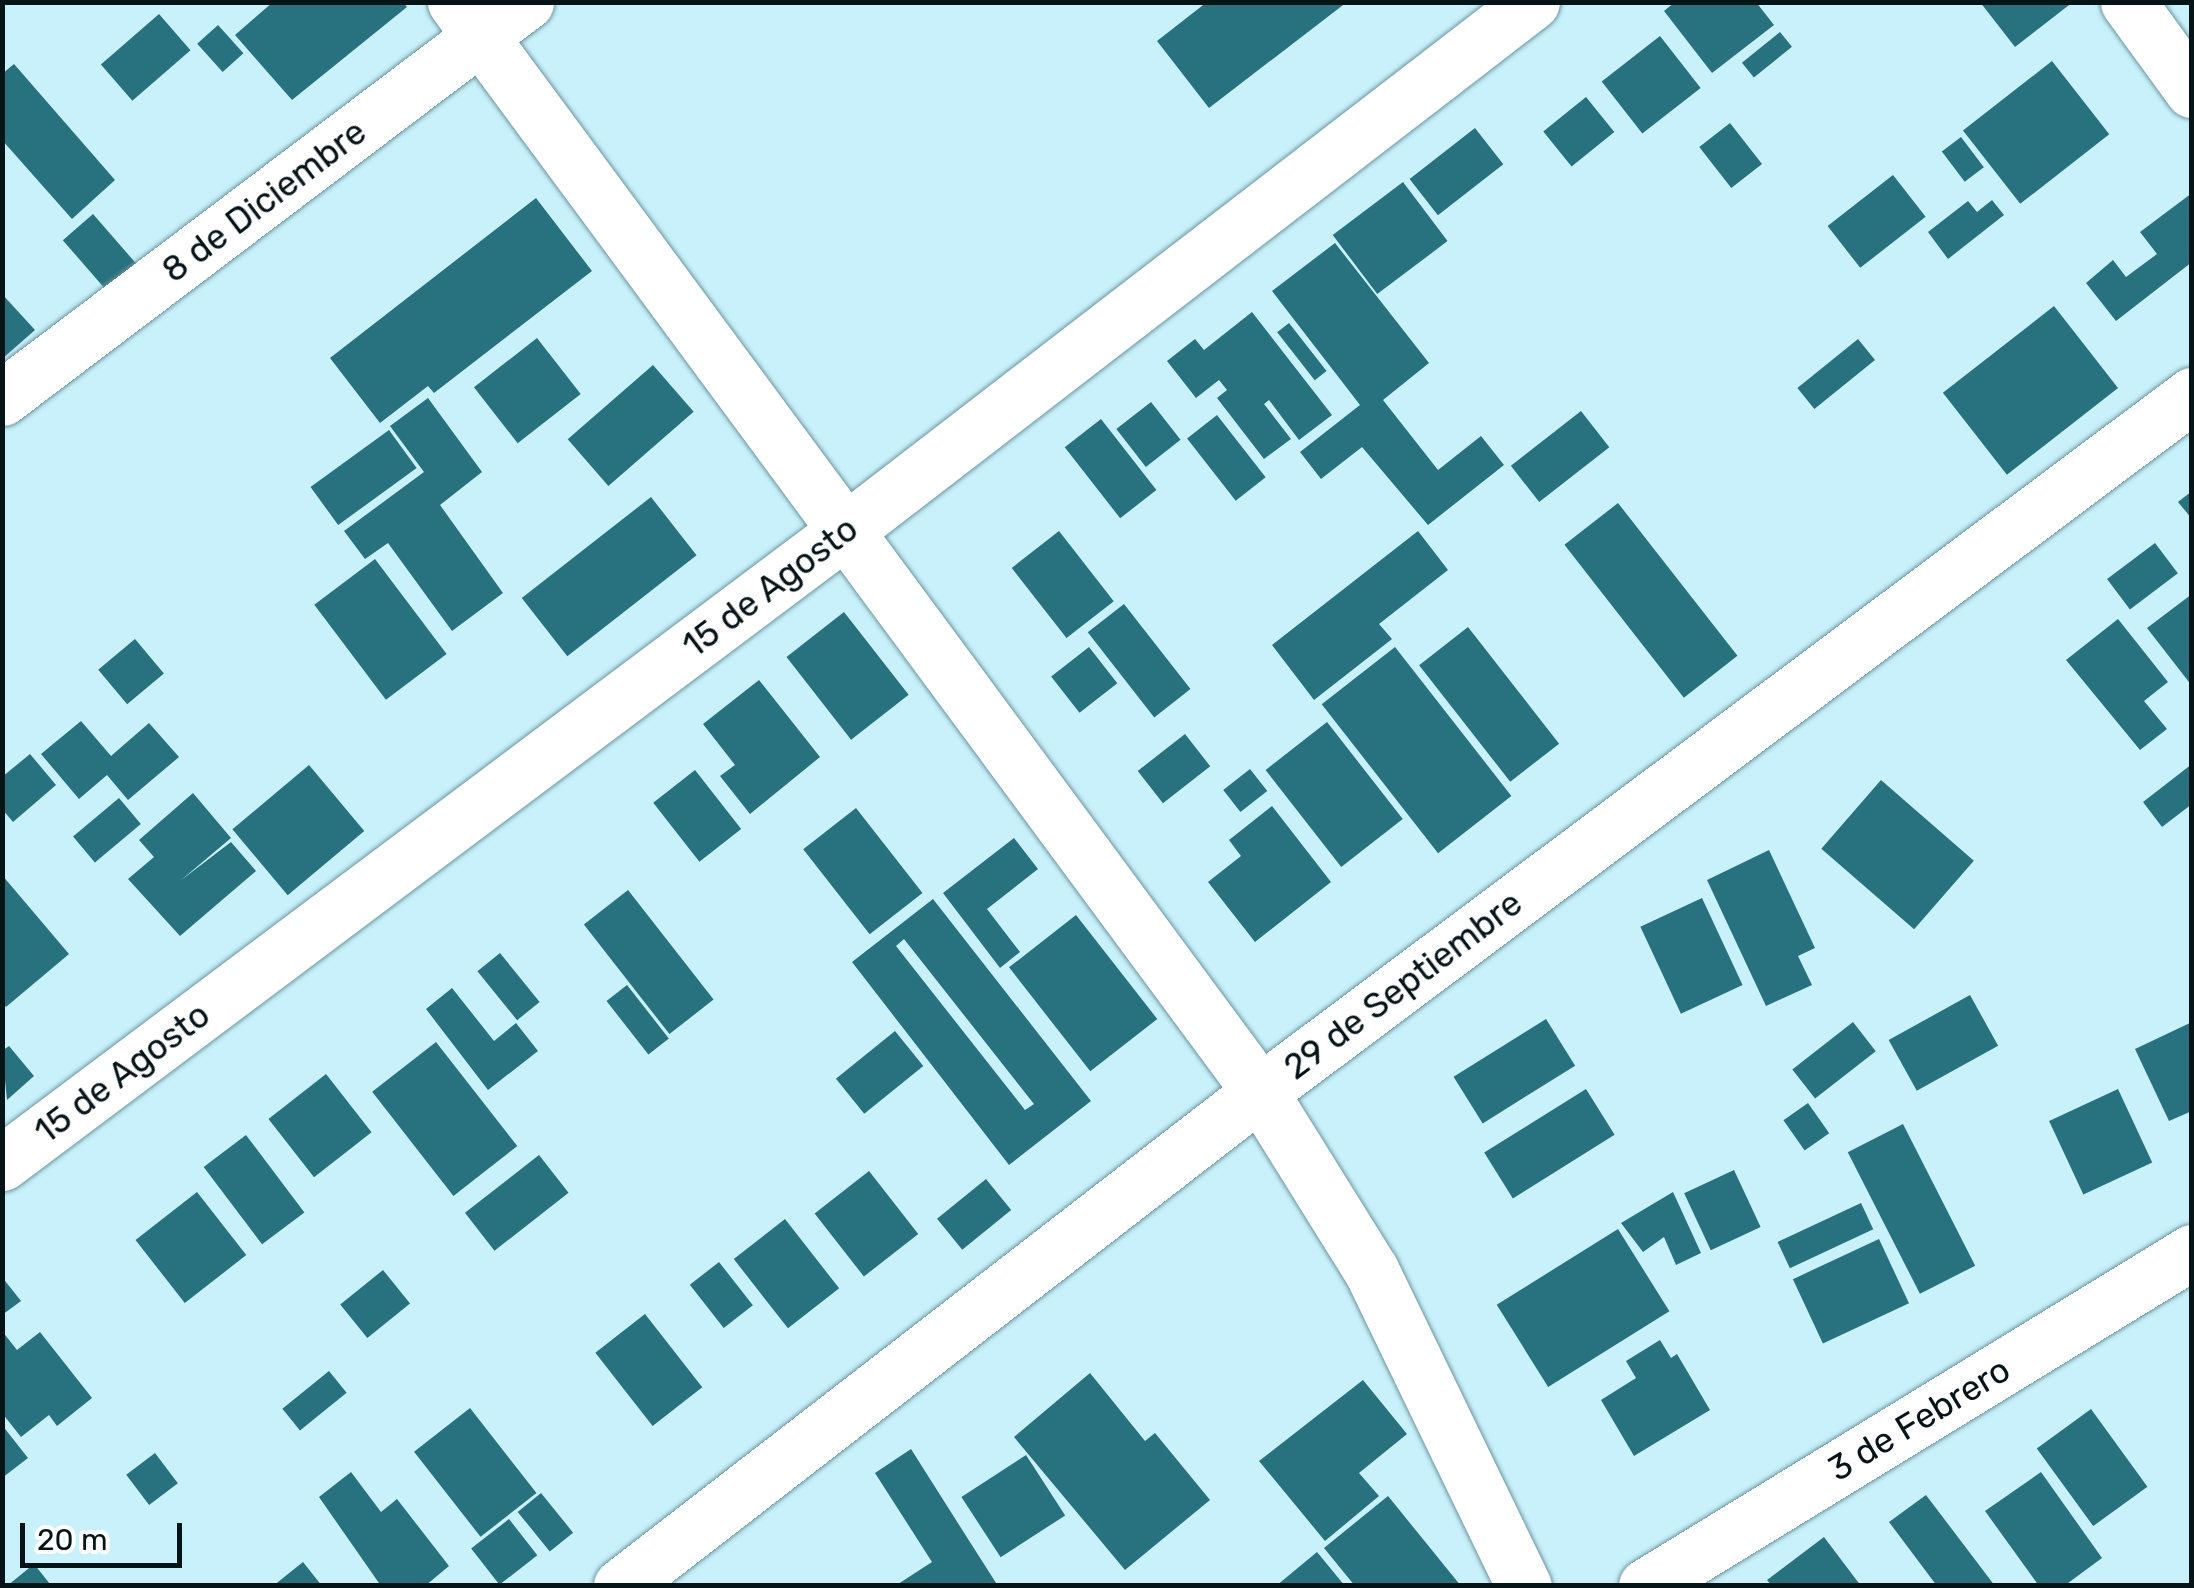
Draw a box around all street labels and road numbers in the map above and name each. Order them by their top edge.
street label: 8 de Diciembre [154,111,374,291]
street label: 15 de Agosto [674,507,866,667]
street label: 29 de Septiembre [1276,882,1530,1088]
street label: 15 de Agosto [26,993,218,1153]
street label: 3 de Febrero [1820,1348,2018,1490]

